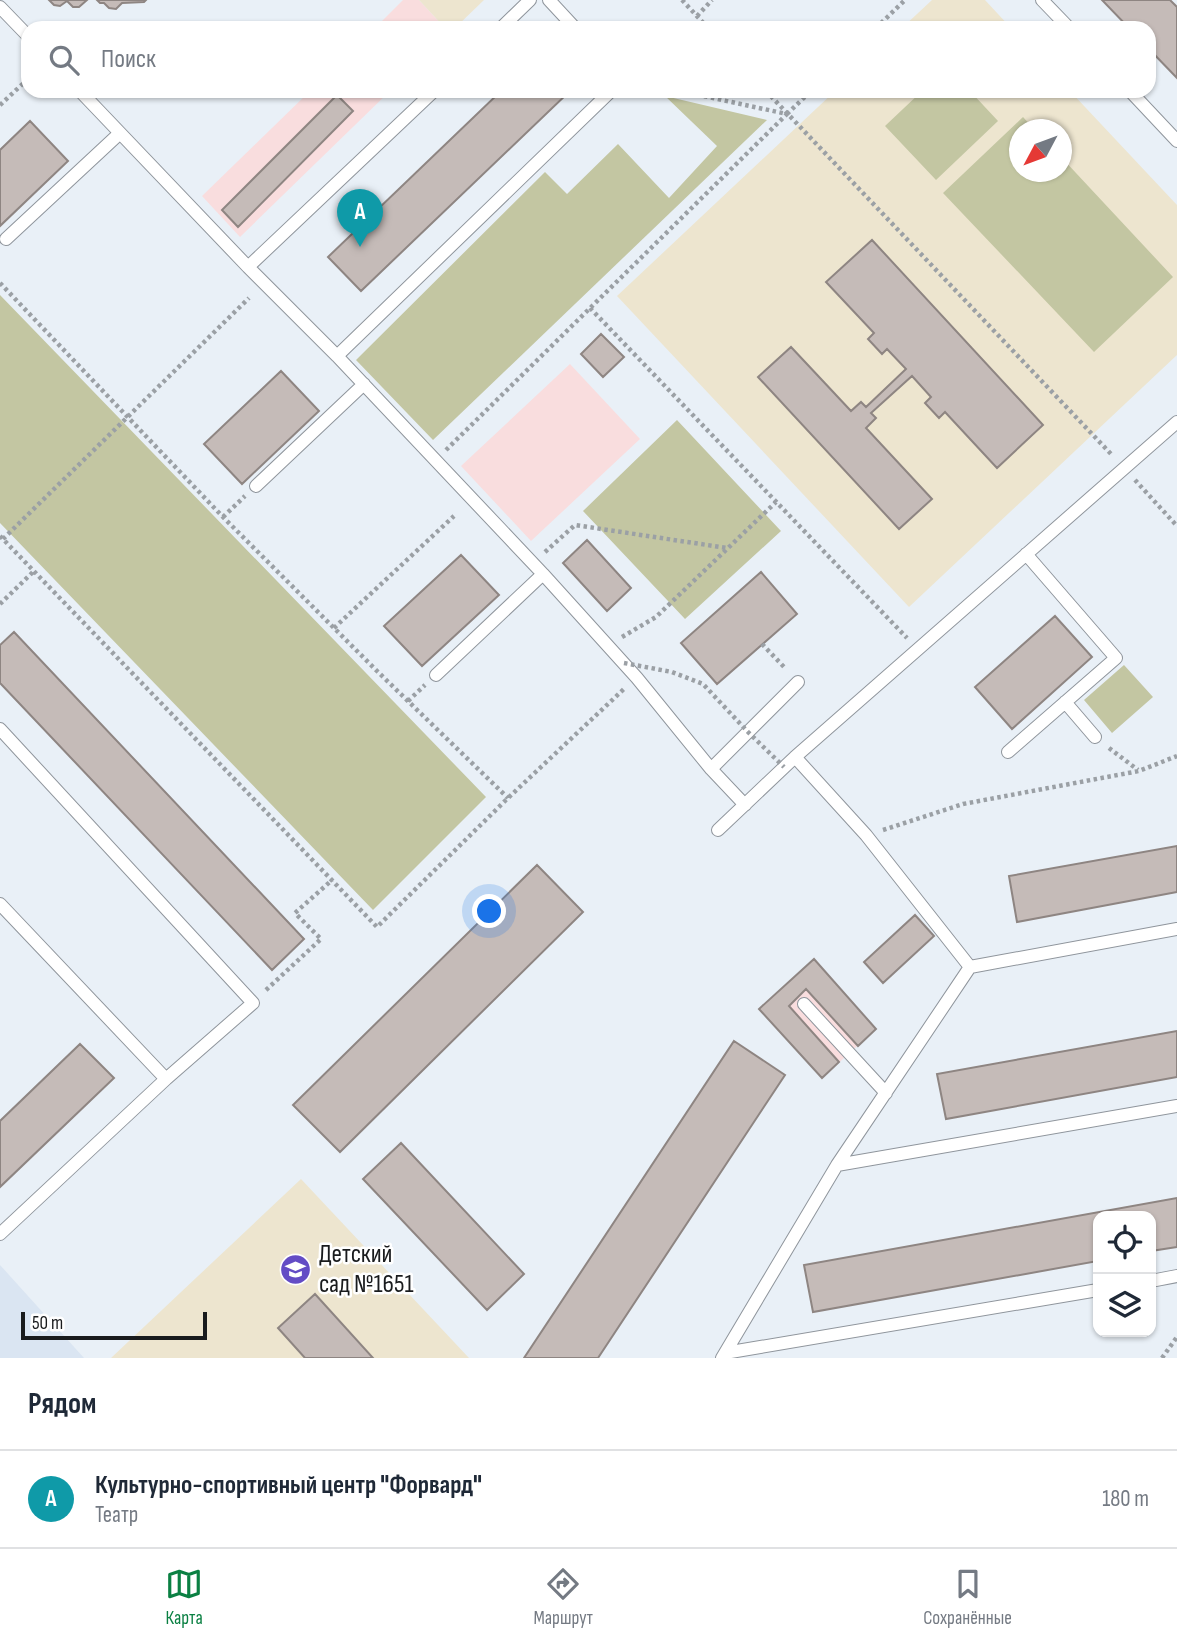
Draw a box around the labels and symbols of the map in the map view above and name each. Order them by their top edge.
north arrow [1009,119,1072,182]
pin: A [337,189,383,247]
your location [472,894,506,928]
place label: Детский сад №1651 [319,1239,414,1300]
school or university icon: Детский сад №1651 [279,1252,313,1286]
scale bar [21,1309,206,1341]

